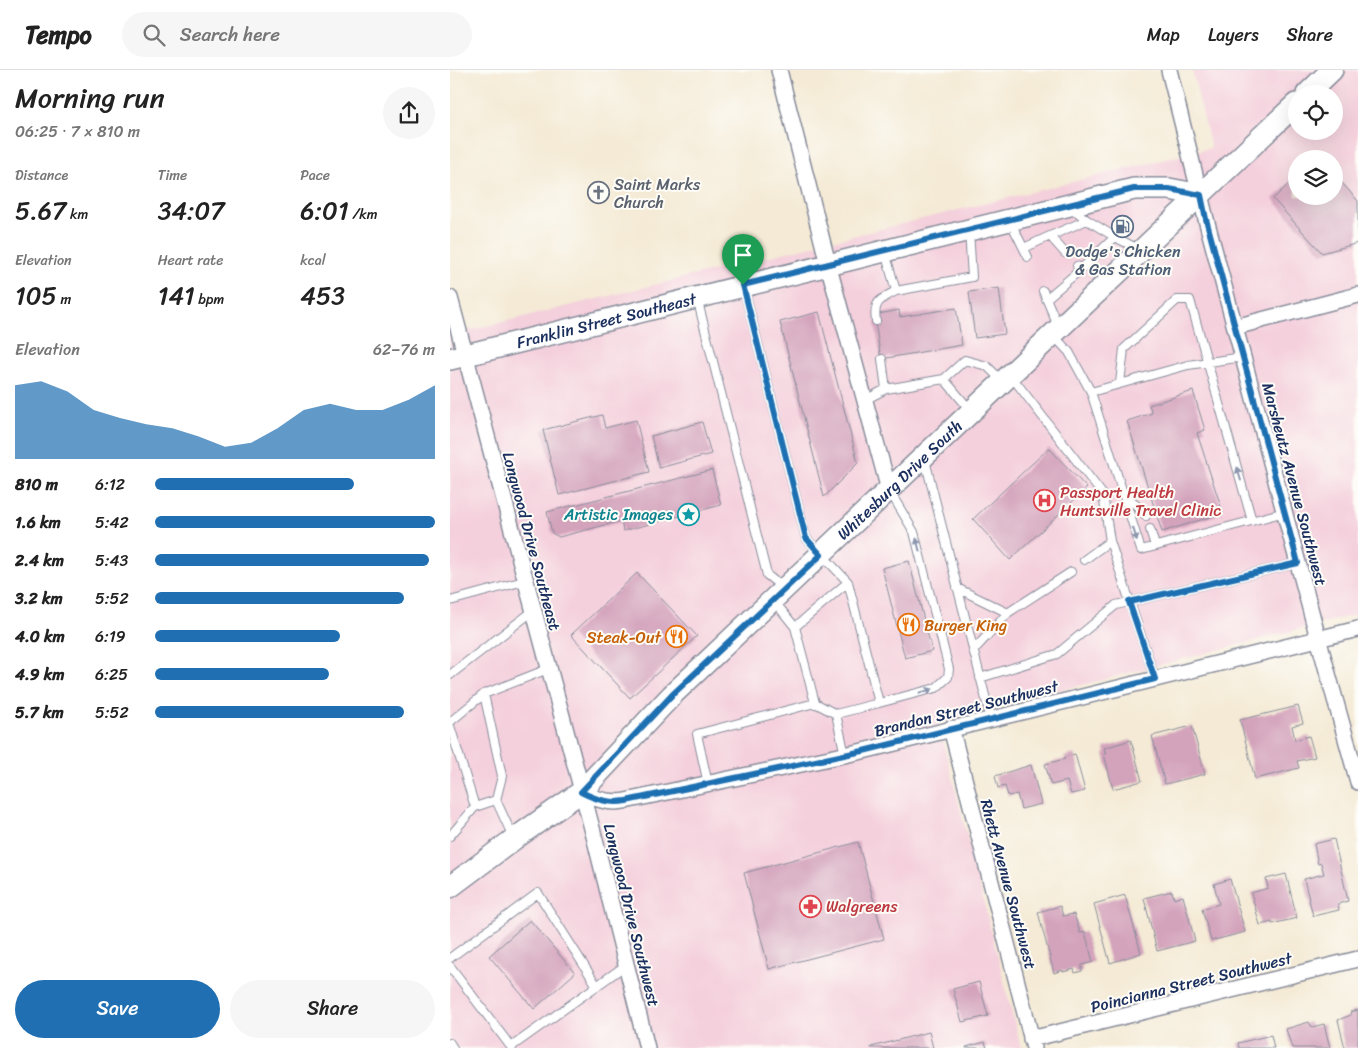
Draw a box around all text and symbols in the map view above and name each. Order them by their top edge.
search box [122,12,472,57]
text: Tempo [25,14,92,56]
text: Search here [180,18,280,51]
text: Map [1147,19,1180,51]
text: Layers [1208,19,1259,51]
text: Share [1287,19,1333,51]
icon: search [140,21,168,49]
text: Morning run [15,73,165,122]
map controls [1288,85,1343,205]
button: locate [1288,85,1343,140]
button: share [383,87,435,139]
text: 06:25 · 7 × 810 m [15,117,140,146]
button: layers [1288,150,1343,205]
text: Distance [15,163,68,188]
text: Time [158,163,187,188]
text: Pace [300,163,330,188]
place label: Saint Marks Church [614,170,701,217]
church icon: Saint Marks Church [586,181,610,205]
text: 5.67 [15,188,66,233]
text: 34:07 [158,188,225,233]
text: 6:01 [300,188,349,233]
text: km [66,202,88,227]
text: /km [349,202,377,227]
fuel station icon: Dodge's Chicken & Gas Station [1111,215,1135,239]
pin [722,234,764,285]
place label: Dodge's Chicken & Gas Station [1065,237,1181,284]
icon: arrive [729,241,757,269]
text: Elevation [15,248,72,273]
text: Heart rate [158,248,223,273]
text: kcal [300,248,326,273]
text: 105 [15,273,57,318]
text: 141 [158,273,195,318]
text: 453 [300,273,345,318]
street label: Franklin Street Southeast [513,284,700,357]
text: m [57,287,71,312]
text: bpm [195,287,224,312]
text: Elevation [15,335,80,364]
text: 62–76 m [373,335,435,364]
street label: Marsheutz Avenue Southwest [1253,379,1336,589]
street label: Whitesburg Drive South [830,413,970,547]
street label: Longwood Drive Southeast [494,448,569,634]
one-way arrow [1234,466,1242,481]
text: 810 m [15,470,58,499]
text: 6:12 [95,470,125,499]
place label: Passport Health Huntsville Travel Clinic [1060,478,1221,525]
hospital icon: Passport Health Huntsville Travel Clinic [1032,489,1056,513]
place label: Artistic Images [563,500,674,529]
place icon: Artistic Images [677,502,701,526]
text: 1.6 km [15,508,61,537]
text: 5:42 [95,508,129,537]
one-way arrow [1132,526,1139,541]
one-way arrow [913,537,921,552]
text: 2.4 km [15,546,64,575]
text: 5:43 [95,546,128,575]
text: 3.2 km [15,584,63,613]
text: 5:52 [95,584,129,613]
place label: Burger King [924,611,1007,640]
restaurant icon: Burger King [896,613,920,637]
text: 4.0 km [15,622,65,651]
text: 6:19 [95,622,126,651]
place label: Steak-Out [586,623,662,652]
restaurant icon: Steak-Out [665,625,689,649]
text: 4.9 km [15,660,65,689]
text: 6:25 [95,660,128,689]
street label: Brandon Street Southwest [871,671,1062,745]
one-way arrow [919,686,934,694]
text: 5.7 km [15,698,64,727]
text: 5:52 [95,698,129,727]
street label: Rhett Avenue Southwest [972,796,1045,973]
street label: Longwood Drive Southwest [595,820,668,1010]
place label: Walgreens [826,892,898,921]
pharmacy icon: Walgreens [798,894,822,918]
street label: Poincianna Street Southwest [1087,943,1295,1022]
button: Save [15,980,220,1038]
button: Share [230,980,435,1038]

